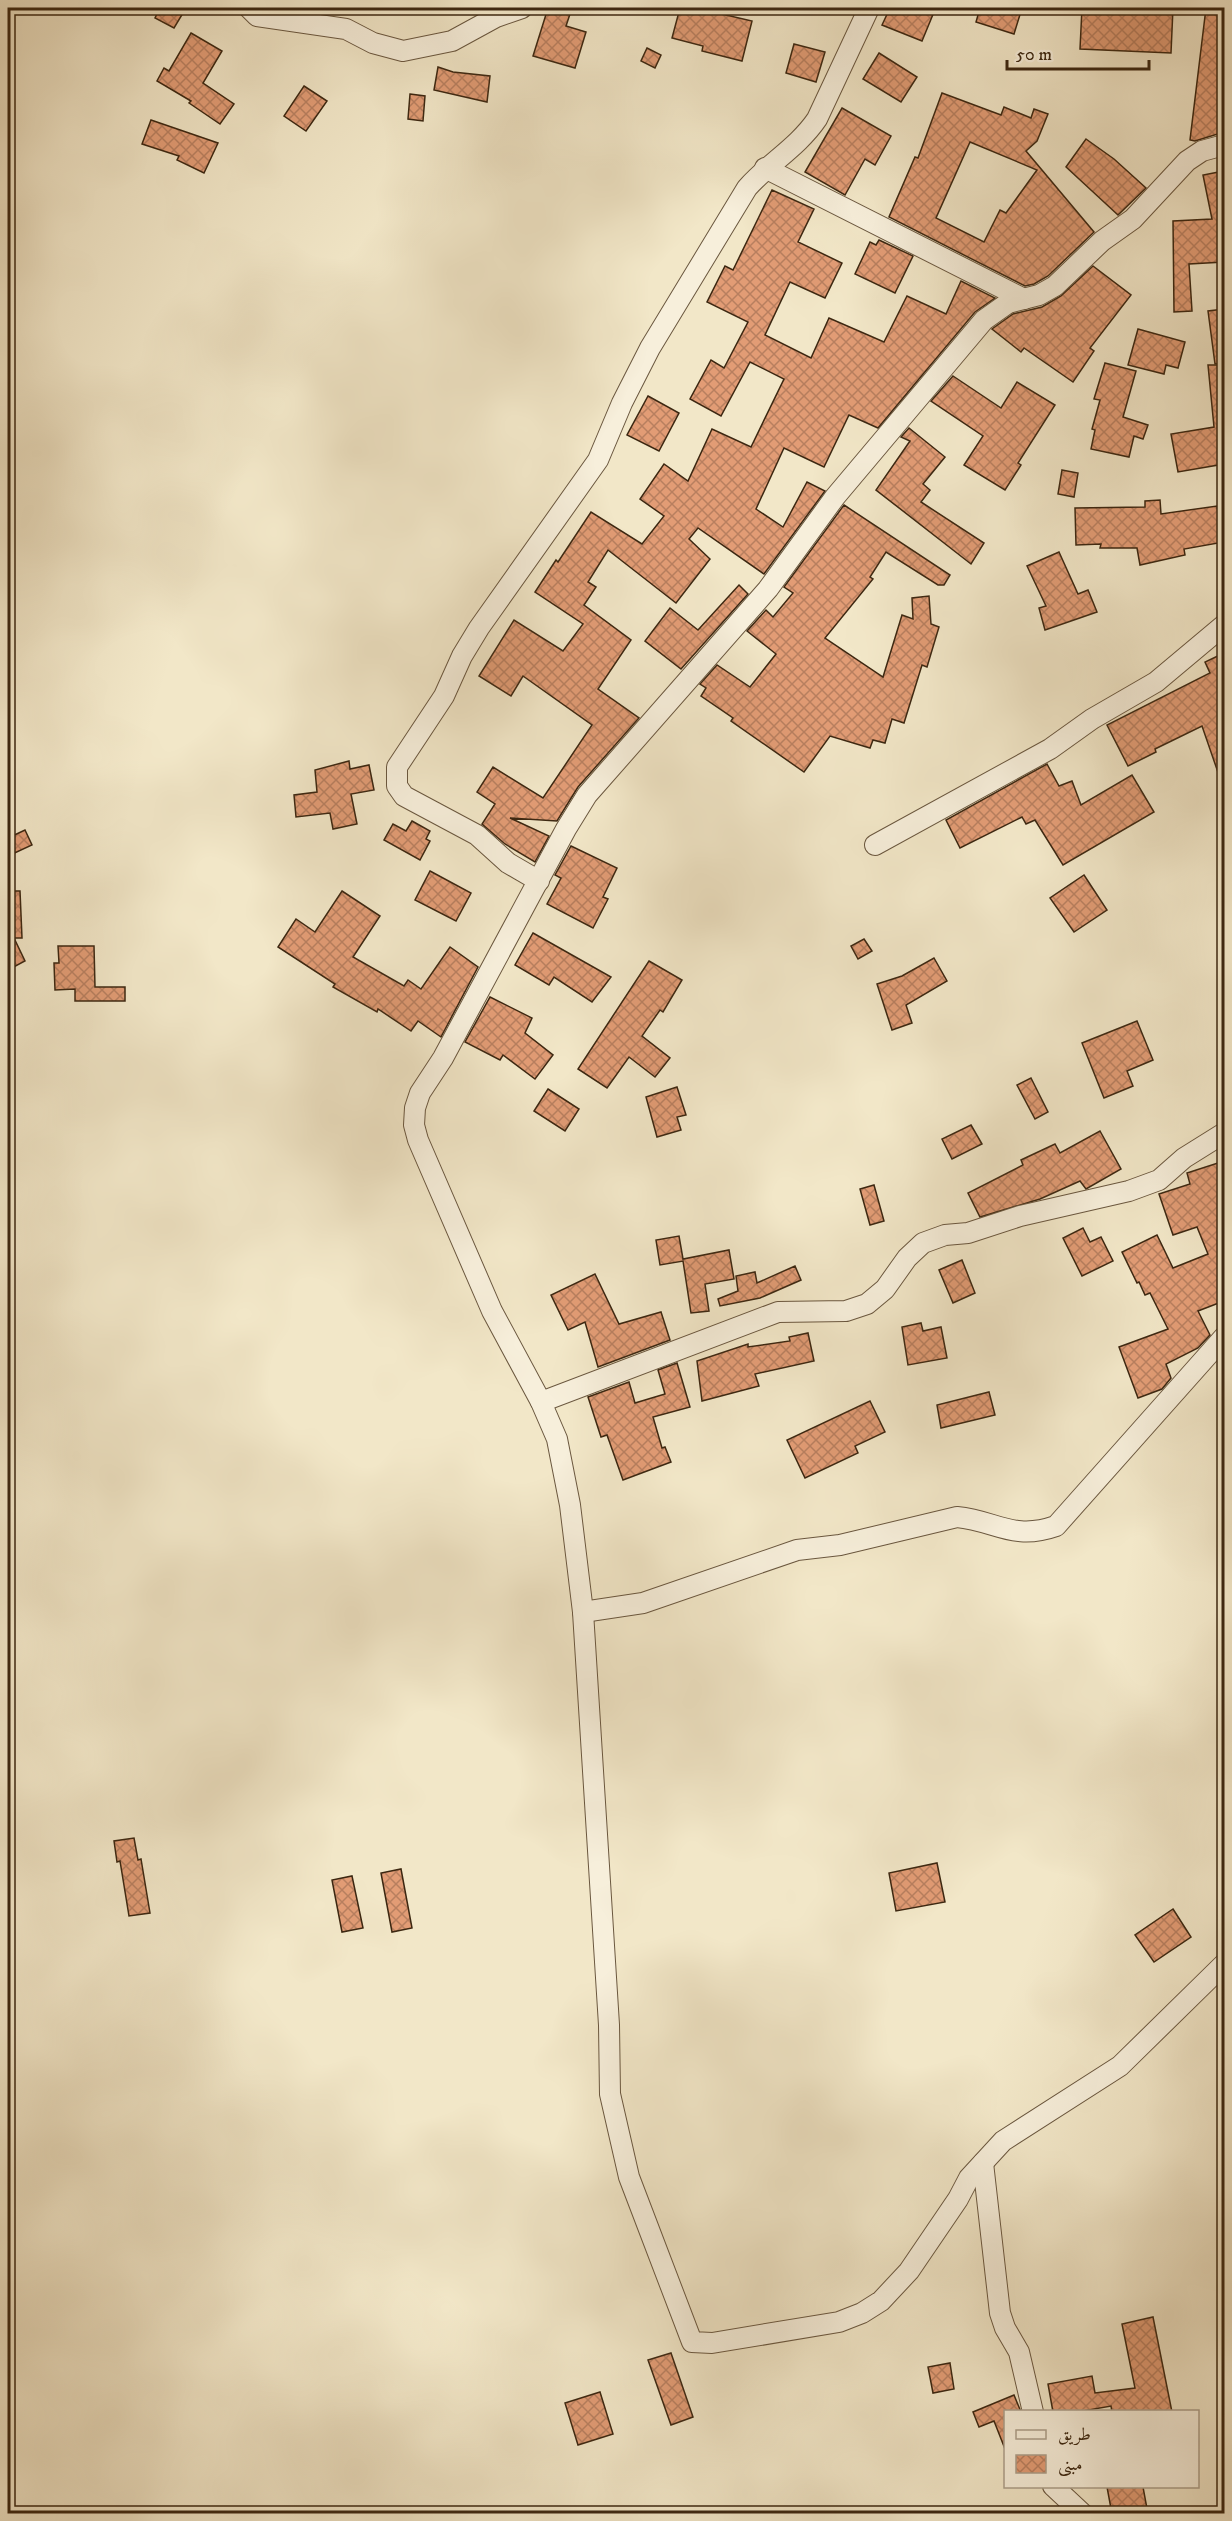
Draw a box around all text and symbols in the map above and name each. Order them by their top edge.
scale bar [1007,33,1150,71]
text: 50 m [1016,44,1052,66]
legend [1004,2410,1199,2488]
text: طريق [1058,2424,1091,2446]
text: مبنى [1058,2454,1083,2477]

